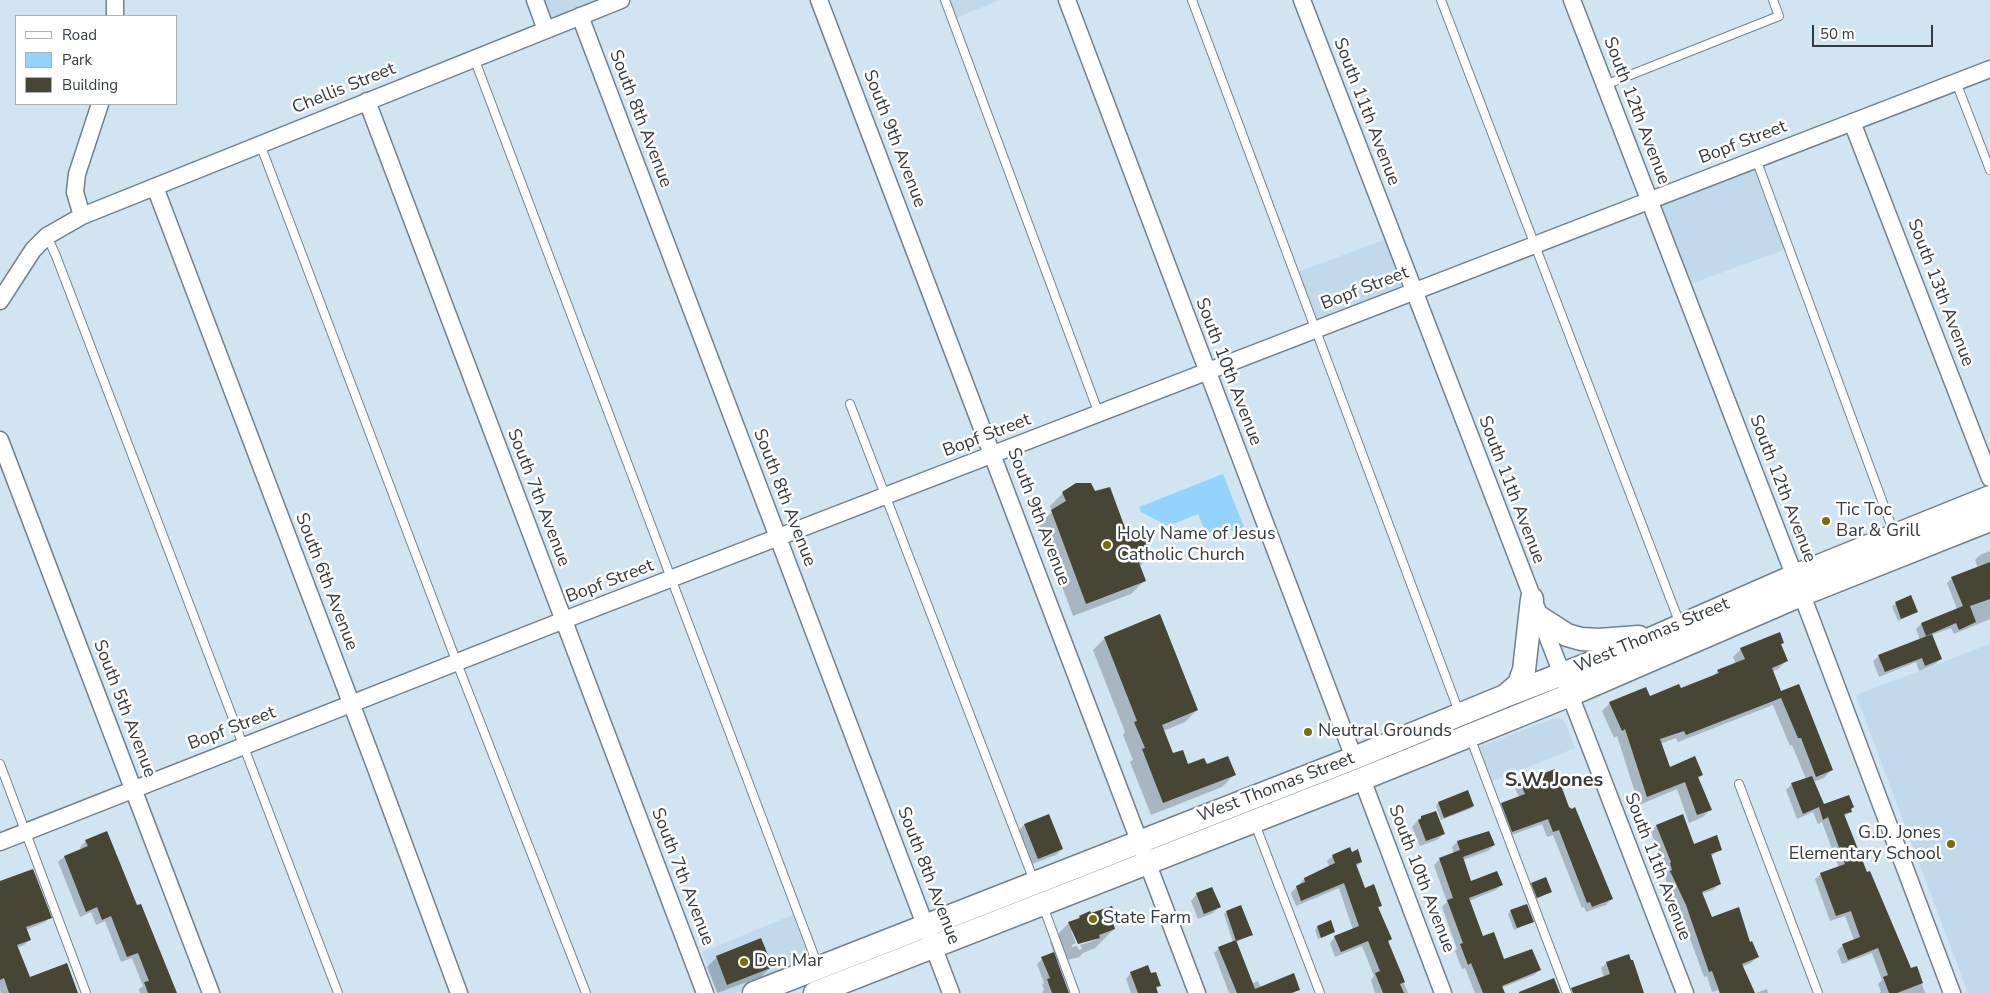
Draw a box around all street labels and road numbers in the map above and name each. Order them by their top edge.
street label: South 12th Avenue [1598,34,1674,188]
street label: South 11th Avenue [1328,35,1404,189]
street label: South 8th Avenue [604,47,676,191]
street label: Chellis Street [289,59,399,119]
street label: South 9th Avenue [858,67,930,211]
street label: Bopf Street [1696,116,1790,170]
street label: South 13th Avenue [1902,216,1978,370]
street label: Bopf Street [1318,262,1412,316]
street label: South 10th Avenue [1190,295,1266,449]
street label: Bopf Street [940,409,1034,463]
street label: South 12th Avenue [1744,412,1820,566]
street label: South 11th Avenue [1473,413,1549,567]
street label: South 7th Avenue [502,426,574,570]
street label: South 8th Avenue [748,426,820,570]
street label: South 9th Avenue [1002,445,1074,589]
street label: South 6th Avenue [290,510,362,654]
street label: Bopf Street [563,555,657,609]
street label: West Thomas Street [1571,594,1733,678]
street label: South 5th Avenue [88,637,160,781]
street label: Bopf Street [185,702,279,756]
street label: West Thomas Street [1195,748,1357,828]
street label: South 11th Avenue [1619,790,1695,944]
street label: South 10th Avenue [1383,802,1459,956]
street label: South 8th Avenue [892,804,964,948]
street label: South 7th Avenue [646,805,718,949]

